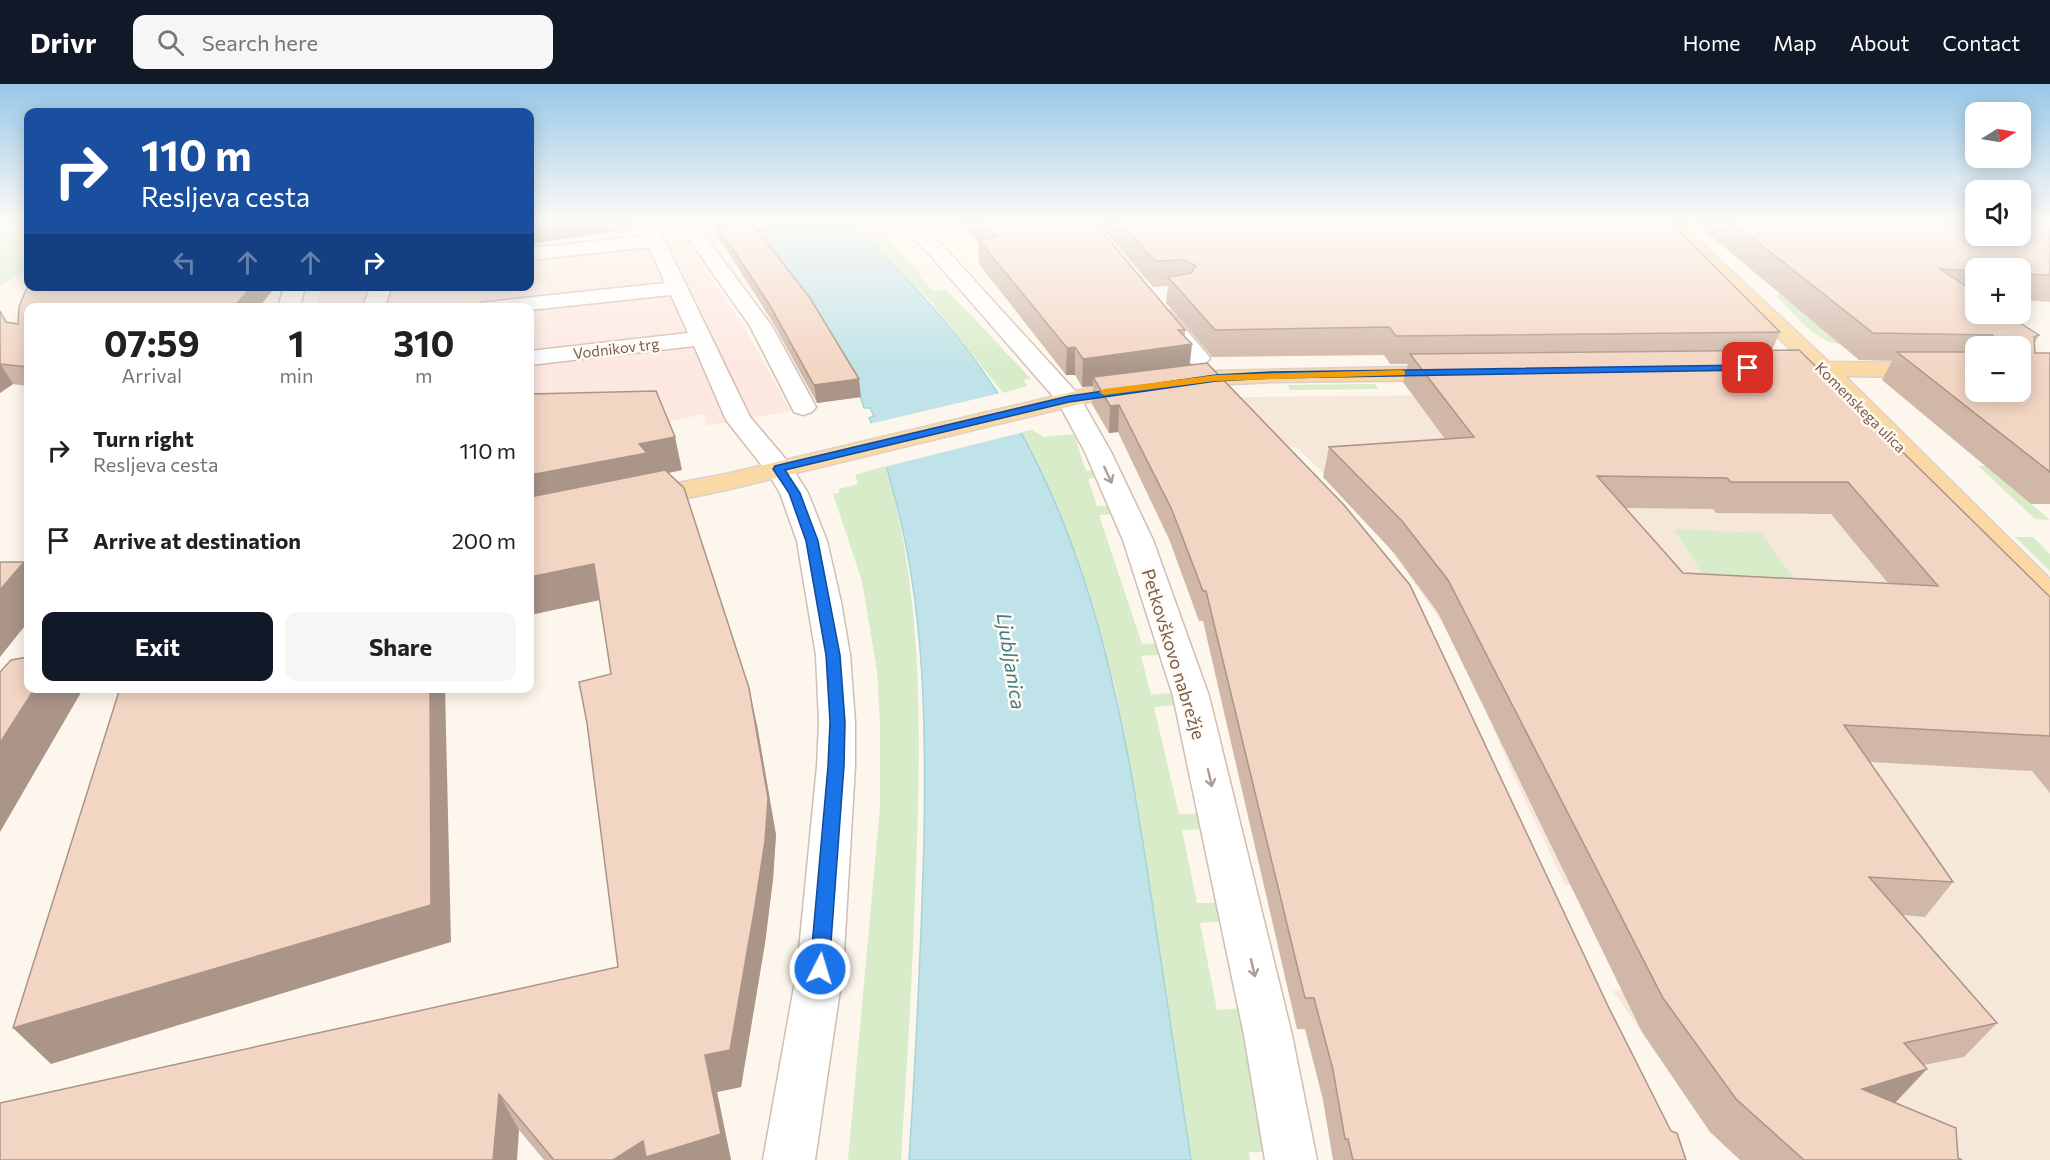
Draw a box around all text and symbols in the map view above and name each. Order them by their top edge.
search box [133,15,553,69]
text: Drivr [30,25,97,59]
icon: search [154,26,187,59]
text: Search here [202,29,318,56]
text: Home [1683,30,1740,55]
text: Map [1773,30,1817,55]
text: About [1850,30,1909,55]
text: Contact [1942,30,2020,55]
north arrow [1965,102,2031,168]
map controls [1965,102,2031,402]
text: 110 m [141,128,252,180]
icon: right [42,132,120,210]
text: Resljeva cesta [141,180,310,213]
button: sound [1965,180,2031,246]
icon: left [168,246,201,279]
icon: ahead [231,246,264,279]
icon: ahead [294,246,327,279]
icon: right [357,246,390,279]
button: + [1965,258,2031,324]
text: 07:59 [104,320,200,364]
text: 1 [288,320,305,364]
text: 310 [393,320,454,364]
street label: Vodnikov trg [572,334,660,362]
button: − [1965,336,2031,402]
pin [1722,342,1773,393]
icon: arrive [1731,351,1764,384]
street label: Komenskega ulica [1812,358,1910,456]
text: Arrival [121,363,182,387]
text: min [279,363,313,387]
text: m [415,363,432,387]
text: Turn right [93,425,194,452]
icon: right [42,434,75,467]
text: 110 m [459,437,516,464]
text: Resljeva cesta [93,452,218,476]
one-way arrow [1103,465,1114,483]
icon: arrive [42,524,75,557]
text: Arrive at destination [93,527,301,554]
text: 200 m [452,527,516,554]
street label: Petkovškovo nabrežje [1138,566,1210,742]
water label: Ljubljanica [993,611,1031,711]
button: Exit [42,612,273,681]
button: Share [285,612,516,681]
one-way arrow [1205,768,1216,787]
position arrow [788,937,852,1001]
one-way arrow [1248,958,1259,978]

